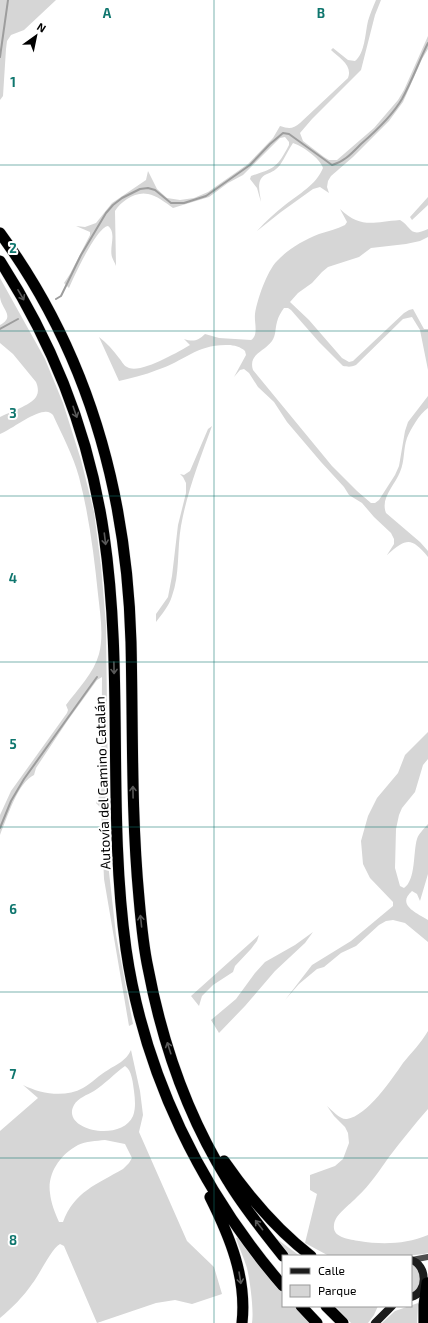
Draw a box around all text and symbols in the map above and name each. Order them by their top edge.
text: A [103,5,112,21]
text: B [317,5,325,21]
north arrow [16,16,56,56]
text: N [35,20,49,35]
text: 1 [10,74,16,90]
text: 2 [9,240,17,256]
one-way arrow [17,288,25,300]
text: 3 [9,405,17,421]
one-way arrow [71,406,79,418]
one-way arrow [101,532,108,545]
text: 4 [9,570,17,586]
one-way arrow [110,661,117,674]
street label: Autovía del Camino Catalán [90,696,114,870]
text: 5 [9,736,17,752]
one-way arrow [129,786,137,799]
text: 6 [9,901,17,917]
one-way arrow [137,915,145,928]
one-way arrow [164,1043,172,1055]
text: 7 [10,1066,17,1082]
one-way arrow [255,1220,263,1231]
text: 8 [9,1232,17,1248]
legend [282,1255,412,1307]
text: Calle [318,1263,345,1277]
one-way arrow [237,1271,245,1284]
text: Parque [318,1283,356,1297]

